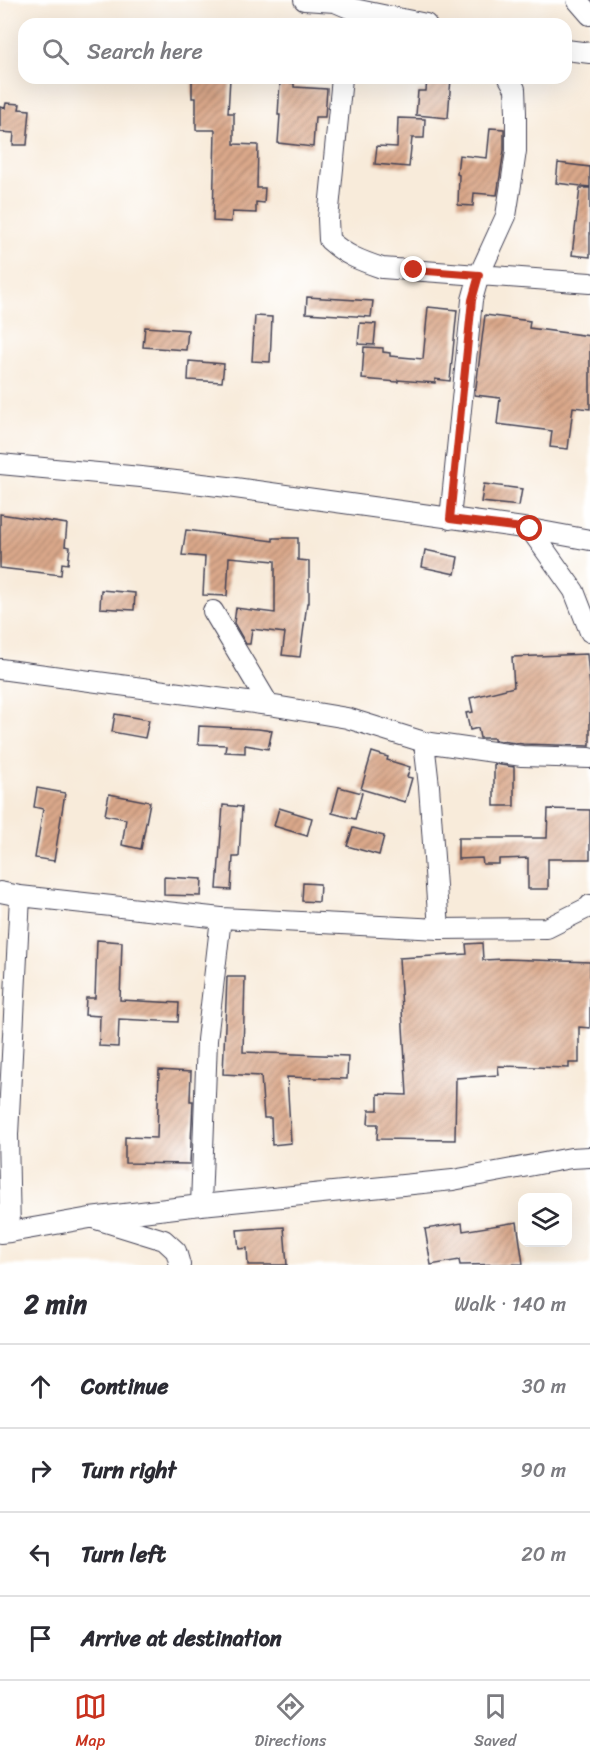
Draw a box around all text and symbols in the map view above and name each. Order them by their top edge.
search box [18,18,572,84]
text: Search here [87,32,203,71]
icon: search [39,35,72,68]
route end [400,256,426,282]
route start [516,515,542,541]
map controls [518,1193,572,1247]
button: layers [518,1193,572,1247]
text: 2 min [24,1281,87,1327]
text: Walk · 140 m [454,1287,566,1322]
text: Continue [81,1367,169,1406]
text: 30 m [522,1369,566,1404]
icon: ahead [24,1370,57,1403]
text: Turn right [81,1451,176,1490]
text: 90 m [521,1453,566,1488]
icon: right [24,1454,57,1487]
text: Turn left [81,1535,166,1574]
text: 20 m [521,1537,566,1572]
icon: left [24,1538,57,1571]
text: Arrive at destination [81,1619,282,1658]
icon: arrive [24,1622,57,1655]
tab: Map [74,1690,107,1755]
tab: Directions [255,1690,326,1755]
tab: Saved [474,1690,516,1755]

